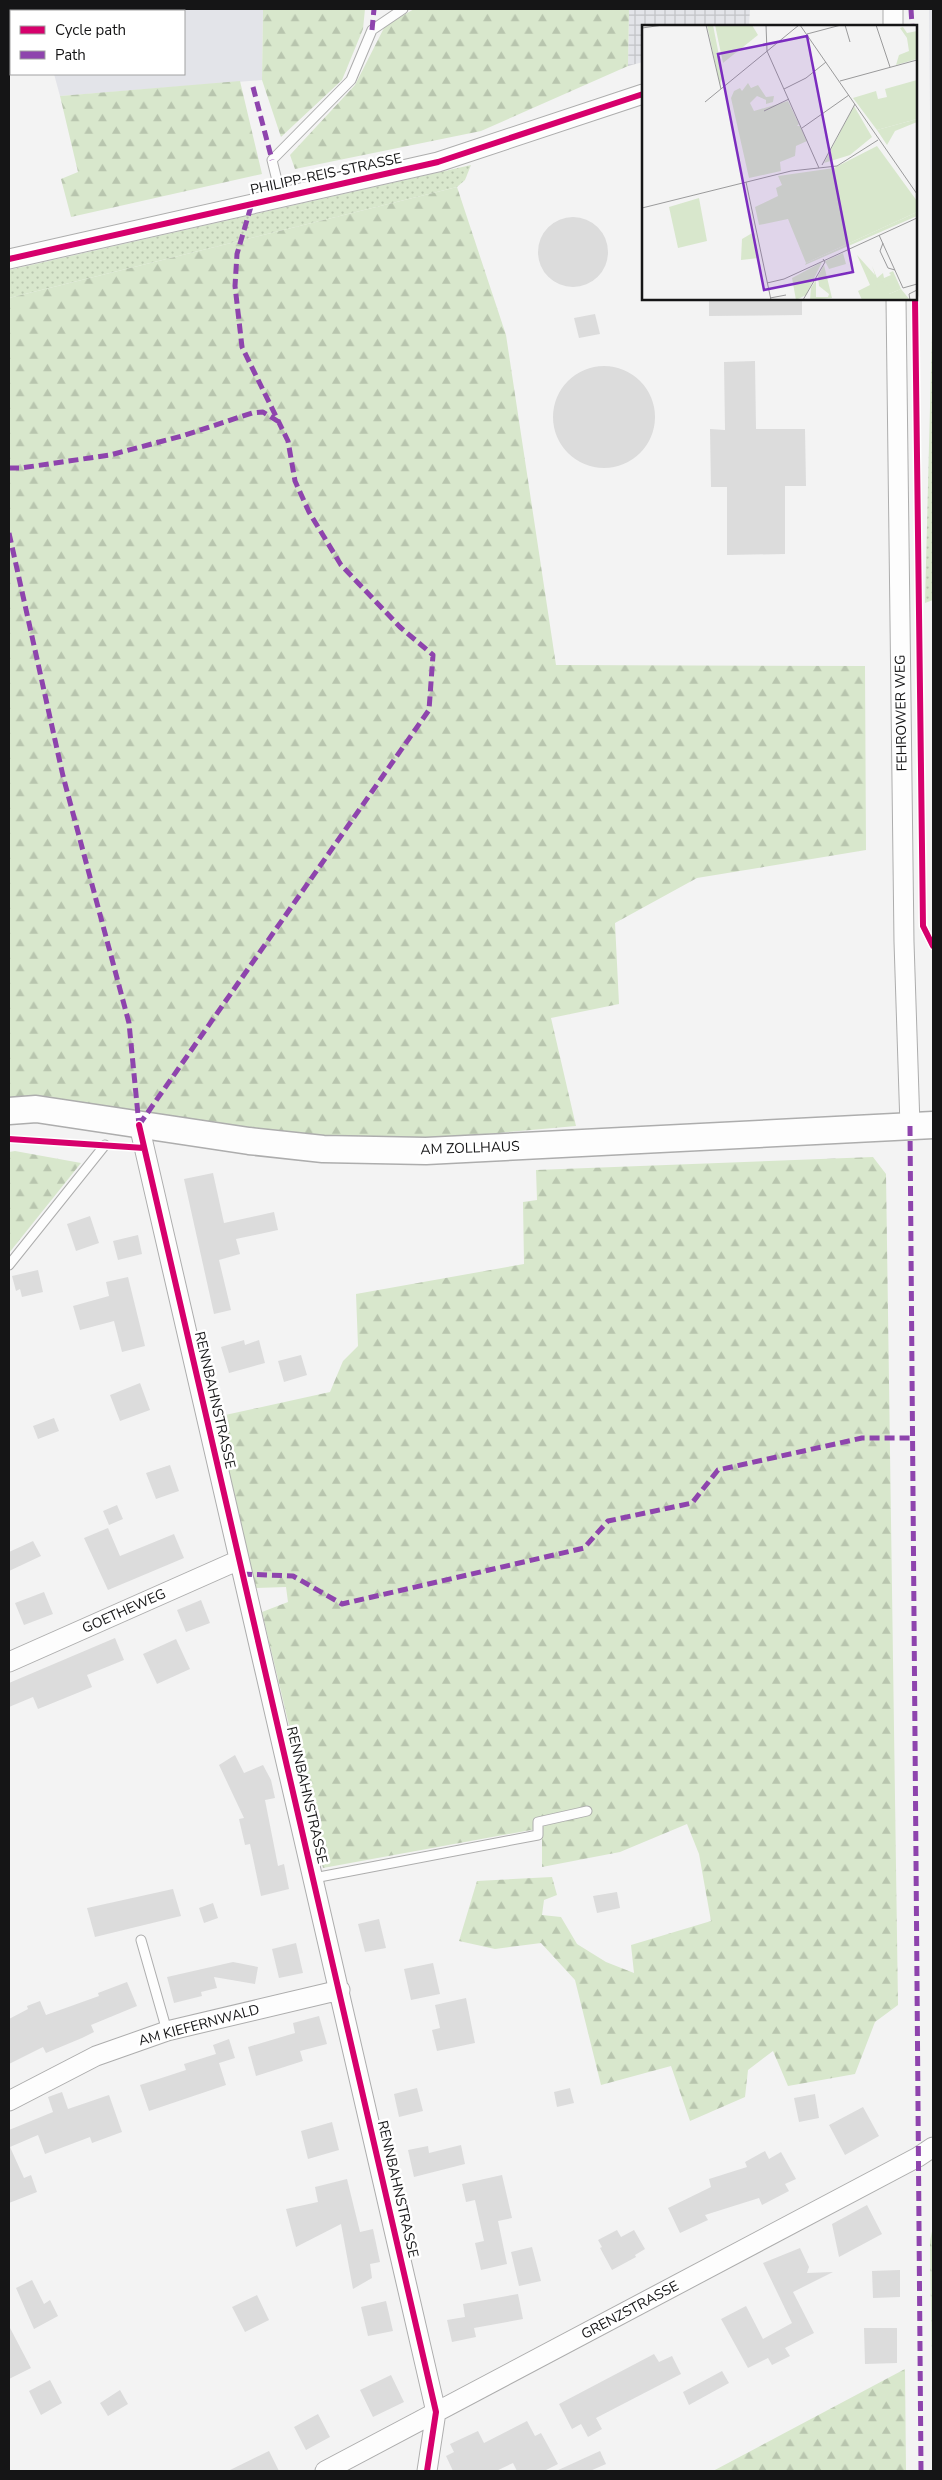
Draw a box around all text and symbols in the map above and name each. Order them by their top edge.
legend [10,10,185,75]
text: Cycle path [55,20,126,40]
inset map [642,25,917,300]
text: Path [55,45,86,65]
street label: PHILIPP-REIS-STRASSE [248,149,404,199]
street label: FEHROWER WEG [890,655,912,771]
street label: AM ZOLLHAUS [420,1137,520,1159]
street label: RENNBAHNSTRASSE [190,1329,240,1471]
street label: GOETHEWEG [79,1584,169,1638]
street label: RENNBAHNSTRASSE [282,1724,332,1866]
street label: AM KIEFERNWALD [136,2000,262,2050]
street label: RENNBAHNSTRASSE [373,2118,423,2260]
street label: GRENZSTRASSE [578,2276,682,2344]

